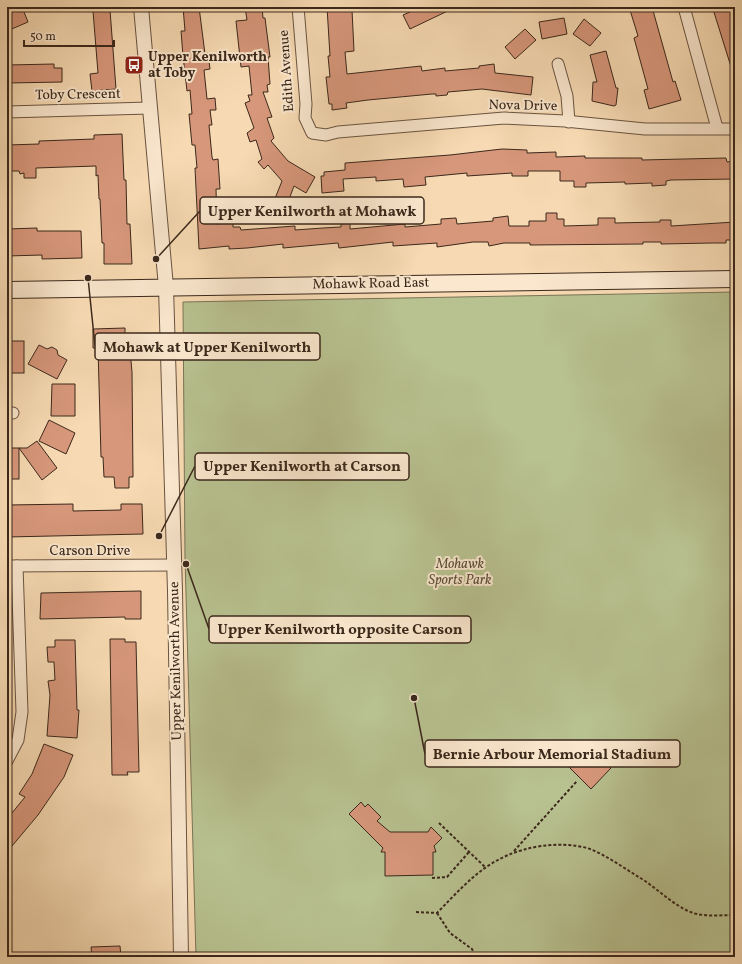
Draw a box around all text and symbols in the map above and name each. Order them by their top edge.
scale bar [24,22,114,48]
text: 50 m [30,29,56,45]
street label: Edith Avenue [275,29,299,113]
place label: Upper Kenilworth at Toby [148,48,267,83]
bus stop icon: Upper Kenilworth at Toby [123,54,145,76]
street label: Toby Crescent [35,85,121,105]
street label: Nova Drive [488,96,558,116]
callout: Upper Kenilworth at Mohawk [200,197,424,224]
text: Upper Kenilworth at Mohawk [208,202,416,223]
street label: Mohawk Road East [312,273,430,295]
callout: Mohawk at Upper Kenilworth [95,333,320,360]
text: Mohawk at Upper Kenilworth [103,338,311,359]
callout: Upper Kenilworth at Carson [195,453,409,480]
text: Upper Kenilworth at Carson [203,457,401,478]
street label: Carson Drive [50,542,131,561]
park label: Mohawk Sports Park [428,555,492,590]
street label: Upper Kenilworth Avenue [165,581,187,741]
callout: Upper Kenilworth opposite Carson [209,616,471,643]
text: Upper Kenilworth opposite Carson [217,620,463,641]
callout: Bernie Arbour Memorial Stadium [425,740,680,767]
text: Bernie Arbour Memorial Stadium [433,745,672,766]

